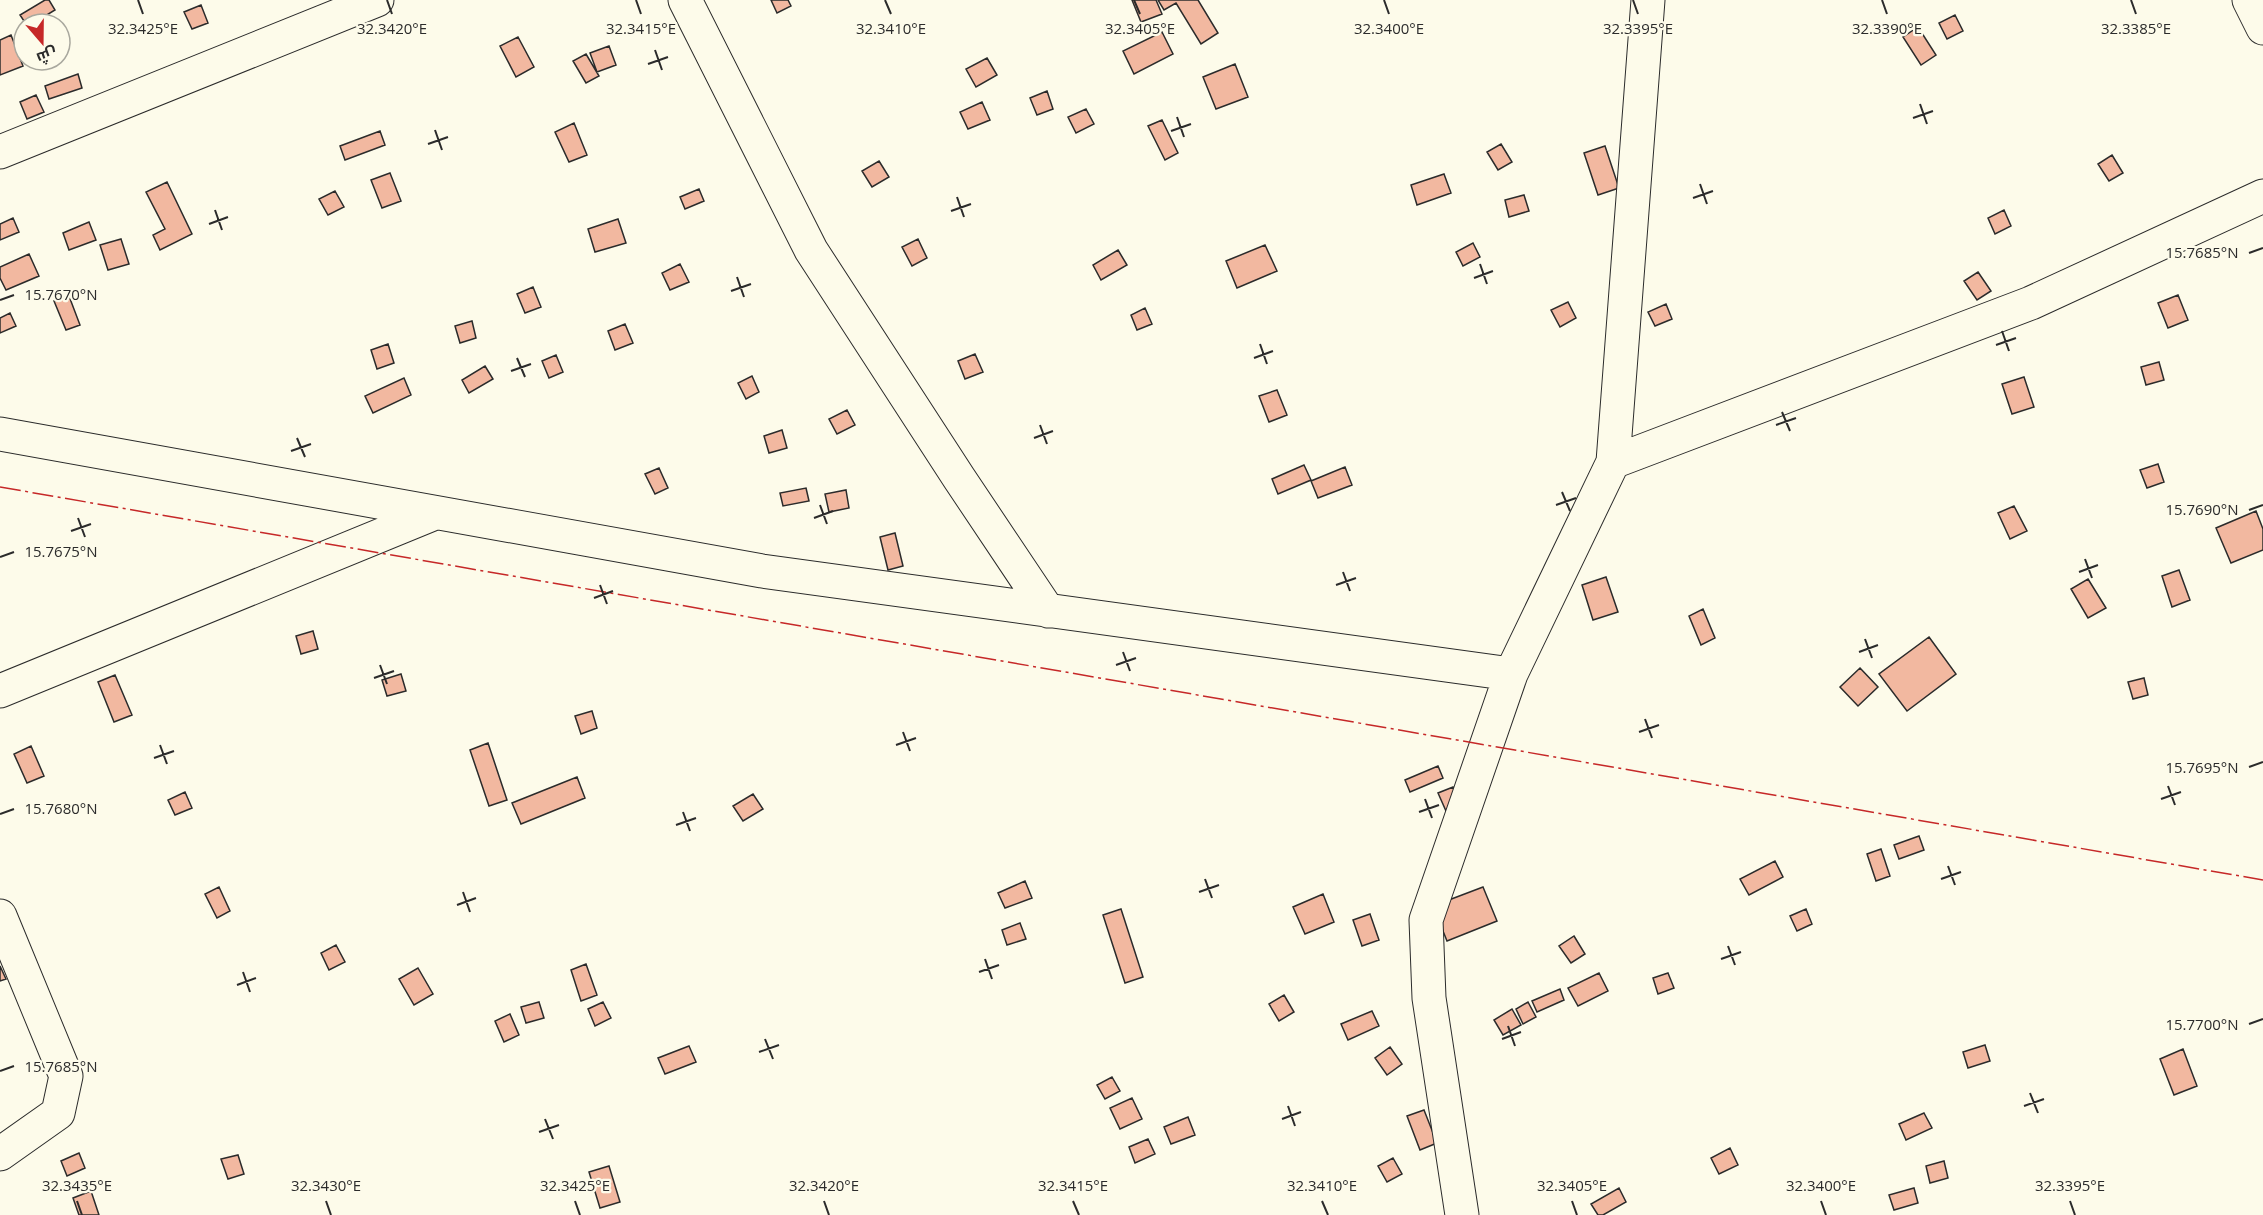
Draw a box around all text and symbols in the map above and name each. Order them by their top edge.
north arrow [12,12,72,72]
text: 32.3425°E [108,18,178,38]
text: 32.3420°E [357,18,427,38]
text: 32.3415°E [606,18,676,38]
text: 32.3410°E [856,18,926,38]
text: 32.3405°E [1105,18,1175,38]
text: 32.3400°E [1354,18,1424,38]
text: 32.3395°E [1603,18,1673,38]
text: 32.3390°E [1852,18,1922,38]
text: 32.3385°E [2101,18,2171,38]
text: ش [34,42,61,70]
text: 15.7685°N [2165,242,2239,262]
text: 15.7670°N [24,284,98,304]
text: 15.7690°N [2165,499,2239,519]
text: 15.7675°N [24,541,98,561]
text: 15.7695°N [2165,757,2239,777]
text: 15.7680°N [24,798,98,818]
text: 15.7700°N [2165,1014,2239,1034]
text: 15.7685°N [24,1056,98,1076]
text: 32.3435°E [42,1175,112,1195]
text: 32.3430°E [291,1175,361,1195]
text: 32.3425°E [540,1175,610,1195]
text: 32.3420°E [789,1175,859,1195]
text: 32.3415°E [1038,1175,1108,1195]
text: 32.3410°E [1287,1175,1357,1195]
text: 32.3405°E [1537,1175,1607,1195]
text: 32.3400°E [1786,1175,1856,1195]
text: 32.3395°E [2035,1175,2105,1195]

